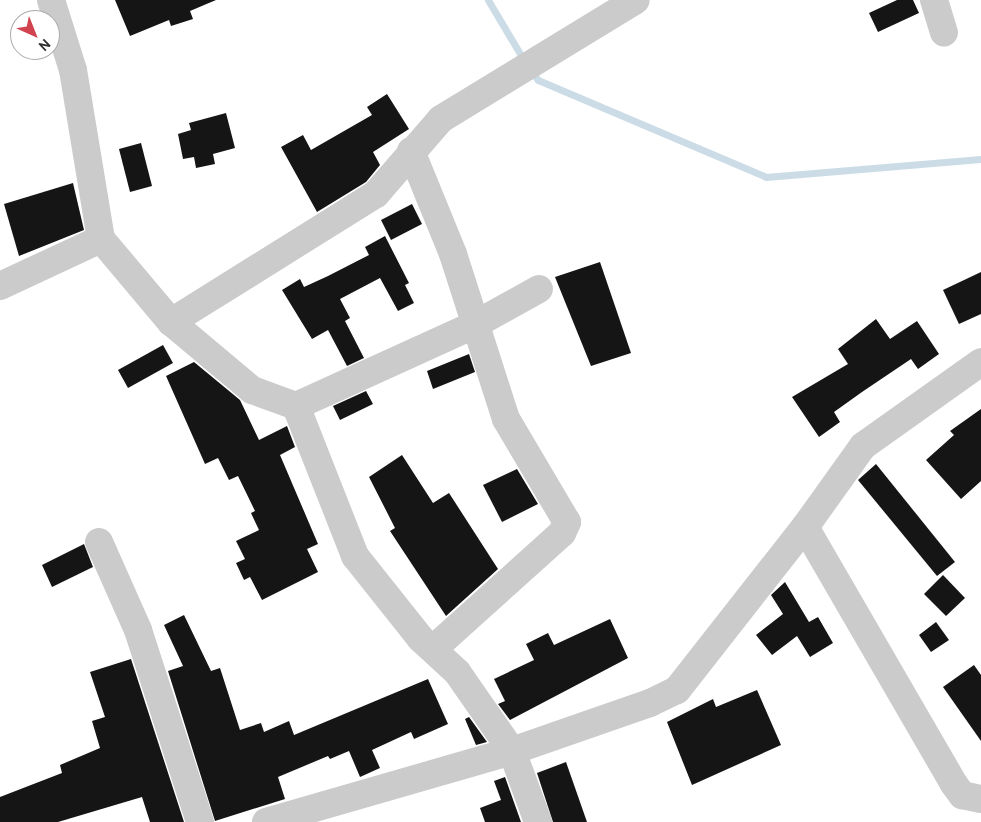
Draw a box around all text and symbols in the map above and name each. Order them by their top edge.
north arrow [10,10,60,60]
text: N [35,35,55,55]

